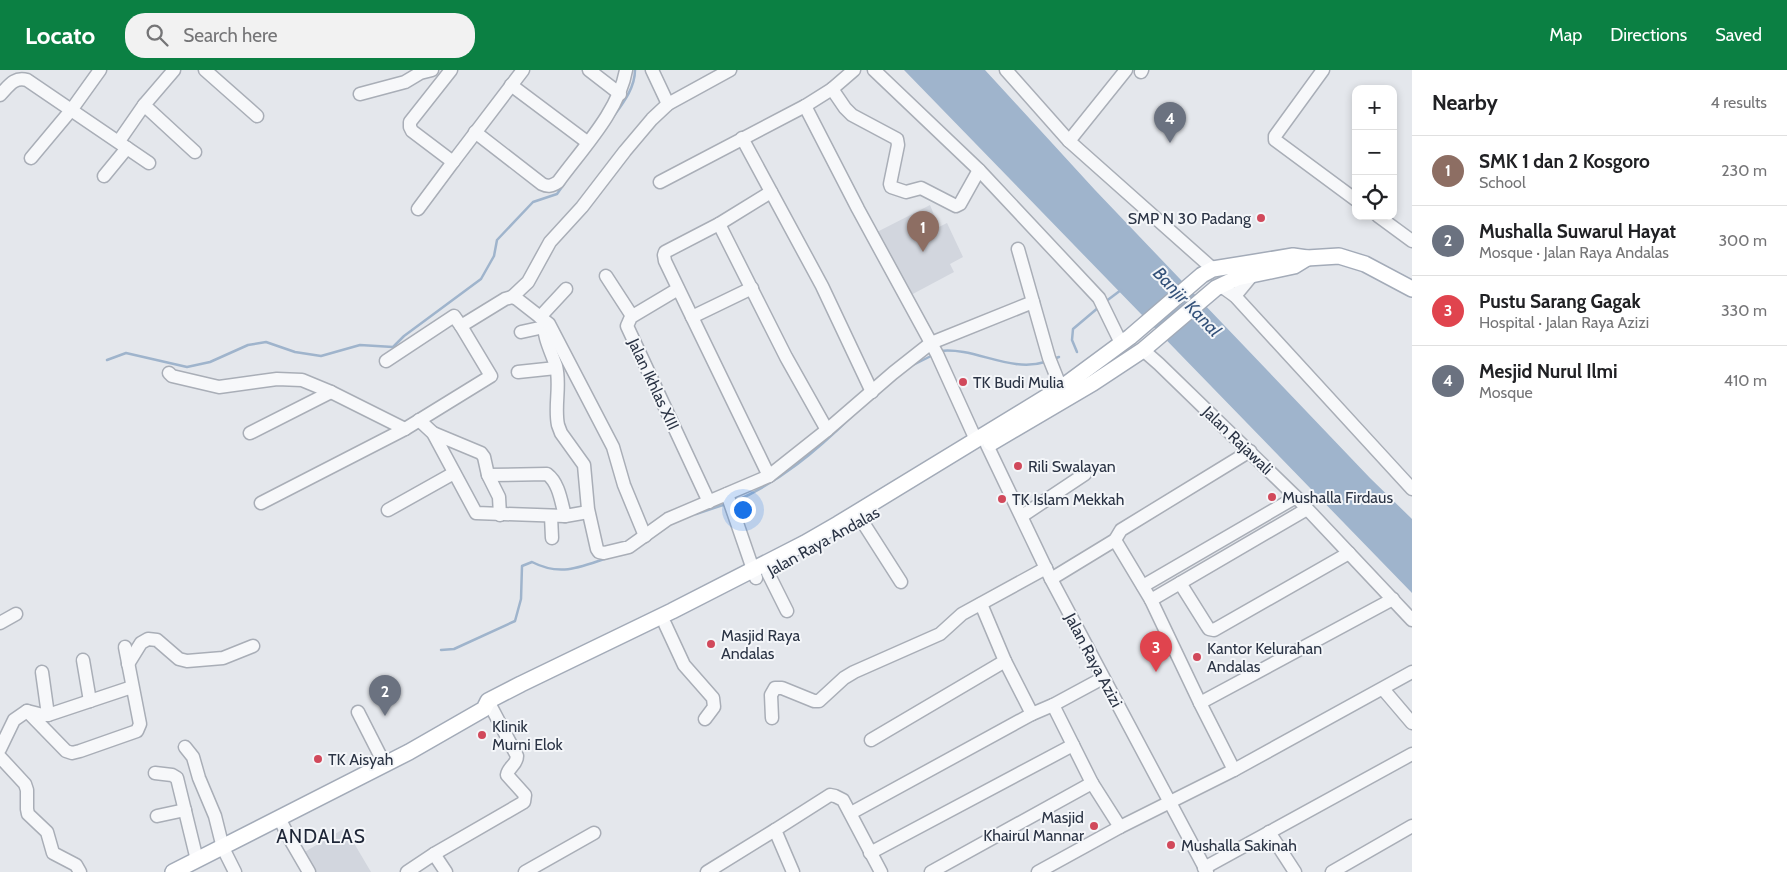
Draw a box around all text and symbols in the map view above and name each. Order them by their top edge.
search box [125,13,475,58]
text: Locato [25,21,95,50]
icon: search [143,21,171,49]
text: Search here [183,24,278,47]
text: Map [1549,24,1582,46]
text: Directions [1610,24,1687,46]
text: Saved [1715,24,1762,46]
map controls [1352,85,1397,220]
button: + [1352,85,1397,130]
text: Nearby [1432,90,1498,115]
text: 4 results [1710,93,1767,112]
pin: 4 [1154,102,1186,143]
button: − [1352,130,1397,175]
text: SMK 1 dan 2 Kosgoro [1479,150,1650,173]
text: 1 [1445,161,1451,180]
text: 230 m [1721,161,1767,180]
text: School [1479,173,1526,192]
button: locate [1352,175,1397,220]
place label: SMP N 30 Padang [1128,209,1252,228]
pin: 1 [907,211,939,252]
marker: SMP N 30 Padang [1255,212,1267,224]
text: Mushalla Suwarul Hayat [1479,220,1676,243]
text: 2 [1444,231,1452,250]
text: 300 m [1718,231,1767,250]
text: Mosque · Jalan Raya Andalas [1479,243,1669,262]
water label: Banjir Kanal [1148,262,1226,342]
text: Pustu Sarang Gagak [1479,290,1641,313]
text: 3 [1444,301,1452,320]
text: 330 m [1721,301,1767,320]
text: Hospital · Jalan Raya Azizi [1479,313,1649,332]
street label: Jalan Ikhlas XIII [624,335,683,433]
text: Mesjid Nurul Ilmi [1479,360,1618,383]
text: 4 [1443,371,1453,390]
text: 410 m [1724,371,1767,390]
place label: TK Budi Mulia [973,373,1064,392]
marker: TK Budi Mulia [957,376,969,388]
text: Mosque [1479,383,1533,402]
street label: Jalan Rajawali [1198,402,1277,478]
place label: Rili Swalayan [1028,457,1116,476]
marker: Rili Swalayan [1012,460,1024,472]
place label: Mushalla Firdaus [1282,488,1393,507]
place label: TK Islam Mekkah [1012,490,1124,509]
marker: Mushalla Firdaus [1266,491,1278,503]
marker: TK Islam Mekkah [996,493,1008,505]
your location [730,497,756,523]
street label: Jalan Raya Andalas [763,503,883,581]
street label: Jalan Raya Azizi [1060,609,1126,710]
place label: Masjid Raya Andalas [721,626,800,663]
pin: 3 [1140,631,1172,672]
marker: Masjid Raya Andalas [705,638,717,650]
place label: Kantor Kelurahan Andalas [1207,639,1322,676]
marker: Kantor Kelurahan Andalas [1191,651,1203,663]
pin: 2 [369,675,401,716]
place label: Klinik Murni Elok [492,717,564,754]
marker: Klinik Murni Elok [476,729,488,741]
place label: TK Aisyah [328,750,393,769]
marker: TK Aisyah [312,753,324,765]
place label: Masjid Khairul Mannar [983,808,1085,845]
marker: Masjid Khairul Mannar [1088,820,1100,832]
district label: ANDALAS [276,825,366,848]
place label: Mushalla Sakinah [1181,836,1297,855]
marker: Mushalla Sakinah [1165,839,1177,851]

